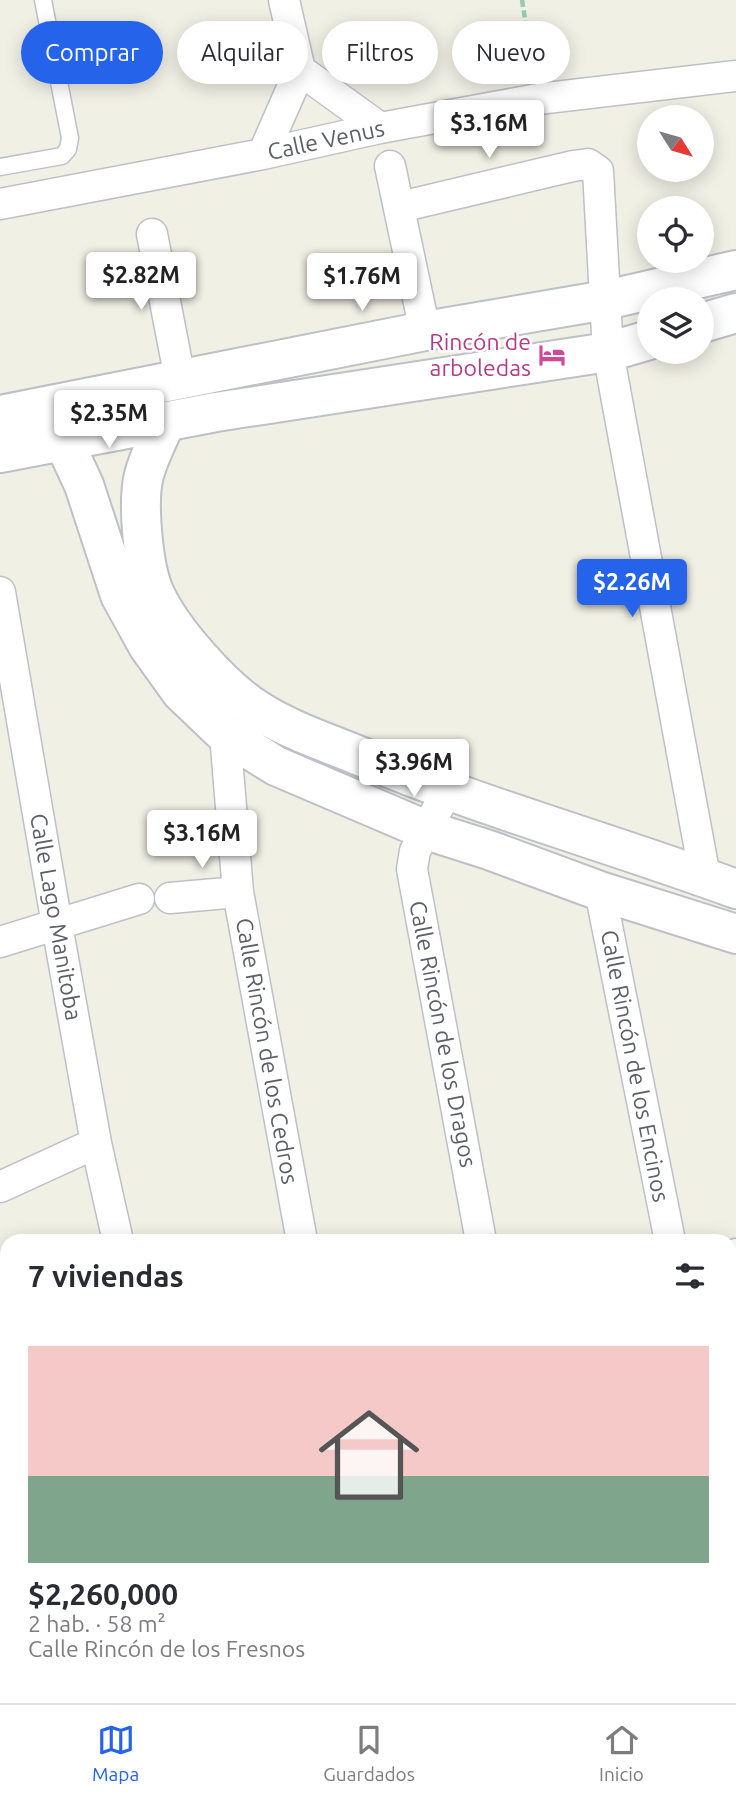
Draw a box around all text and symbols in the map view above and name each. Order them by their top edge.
chip: Comprar [21,21,163,84]
chip: Alquilar [177,21,308,84]
chip: Filtros [322,21,438,84]
chip: Nuevo [452,21,570,84]
pin: $3.16M [432,100,546,160]
north arrow [637,105,714,182]
map controls [637,105,714,364]
text: $3.16M [450,110,528,135]
street label: Calle Venus [265,115,387,164]
button: locate [637,196,714,273]
pin: $2.82M [84,252,198,312]
pin: $1.76M [305,254,419,313]
text: $2.82M [102,262,180,287]
text: $1.76M [323,263,401,288]
button: layers [637,287,714,364]
place label: Rincón de arboledas [429,329,531,380]
hotel icon: Rincón de arboledas [537,340,567,370]
pin: $2.35M [52,391,166,450]
text: $2.35M [70,400,148,425]
pin: $2.26M [575,560,689,619]
text: $2.26M [593,569,671,594]
pin: $3.96M [357,740,471,799]
text: $3.96M [375,749,453,774]
pin: $3.16M [145,810,259,870]
street label: Calle Lago Manitoba [26,811,87,1022]
text: $3.16M [163,820,241,845]
street label: Calle Rincón de los Dragos [405,898,482,1169]
street label: Calle Rincón de los Cedros [232,916,303,1186]
street label: Calle Rincón de los Encinos [597,928,674,1204]
icon: filters [671,1257,709,1295]
text: 7 viviendas [28,1259,184,1293]
icon: home [306,1392,432,1518]
text: $2,260,000 [28,1577,178,1611]
text: 2 hab. · 58 m² [28,1611,166,1636]
text: Calle Rincón de los Fresnos [28,1636,305,1661]
tab: Mapa [92,1721,139,1785]
tab: Guardados [323,1721,415,1785]
tab: Inicio [599,1721,644,1785]

